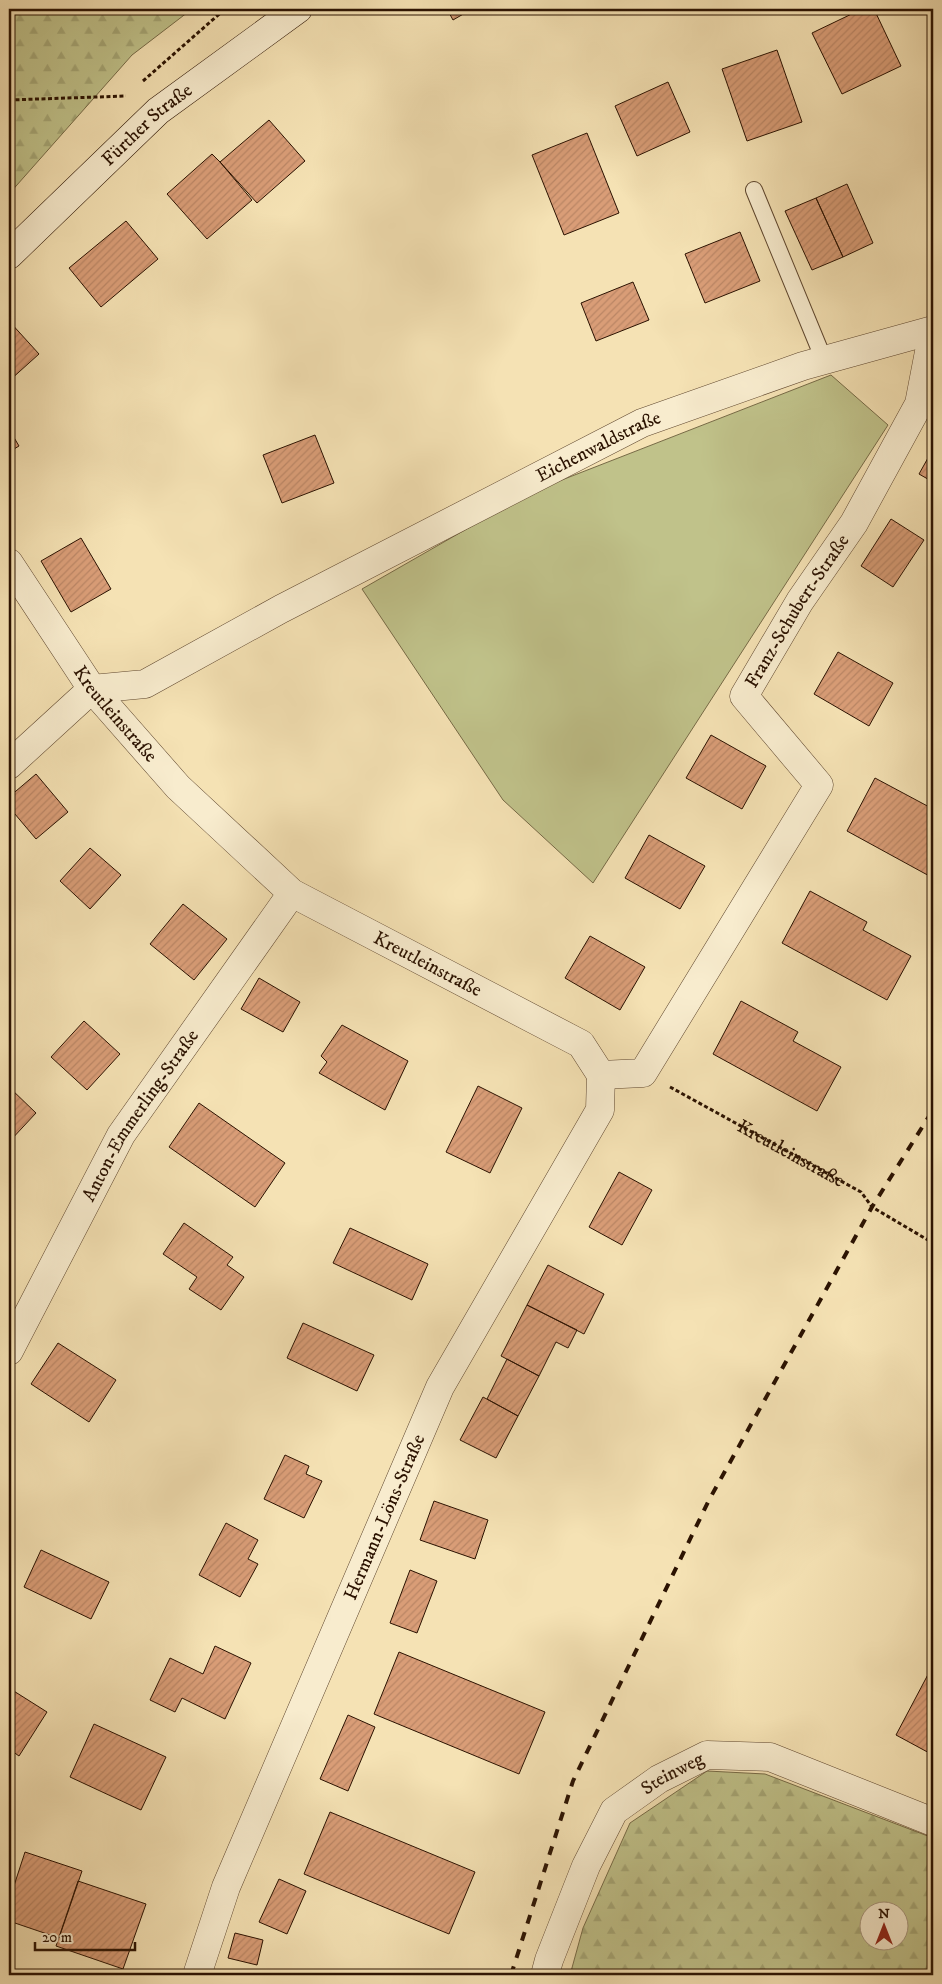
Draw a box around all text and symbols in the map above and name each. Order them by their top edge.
street label: Fürther Straße [97,78,197,171]
street label: Eichenwaldstraße [532,406,664,487]
street label: Franz-Schubert-Straße [740,530,854,692]
street label: Kreutleinstraße [68,661,162,767]
street label: Kreutleinstraße [370,926,486,1002]
street label: Anton-Emmerling-Straße [77,1025,204,1205]
street label: Kreutleinstraße [733,1115,849,1192]
street label: Hermann-Löns-Straße [339,1431,430,1604]
street label: Steinweg [636,1747,708,1800]
north arrow [860,1902,910,1952]
text: N [878,1905,890,1923]
scale bar [35,1919,135,1951]
text: 20 m [42,1928,72,1947]

